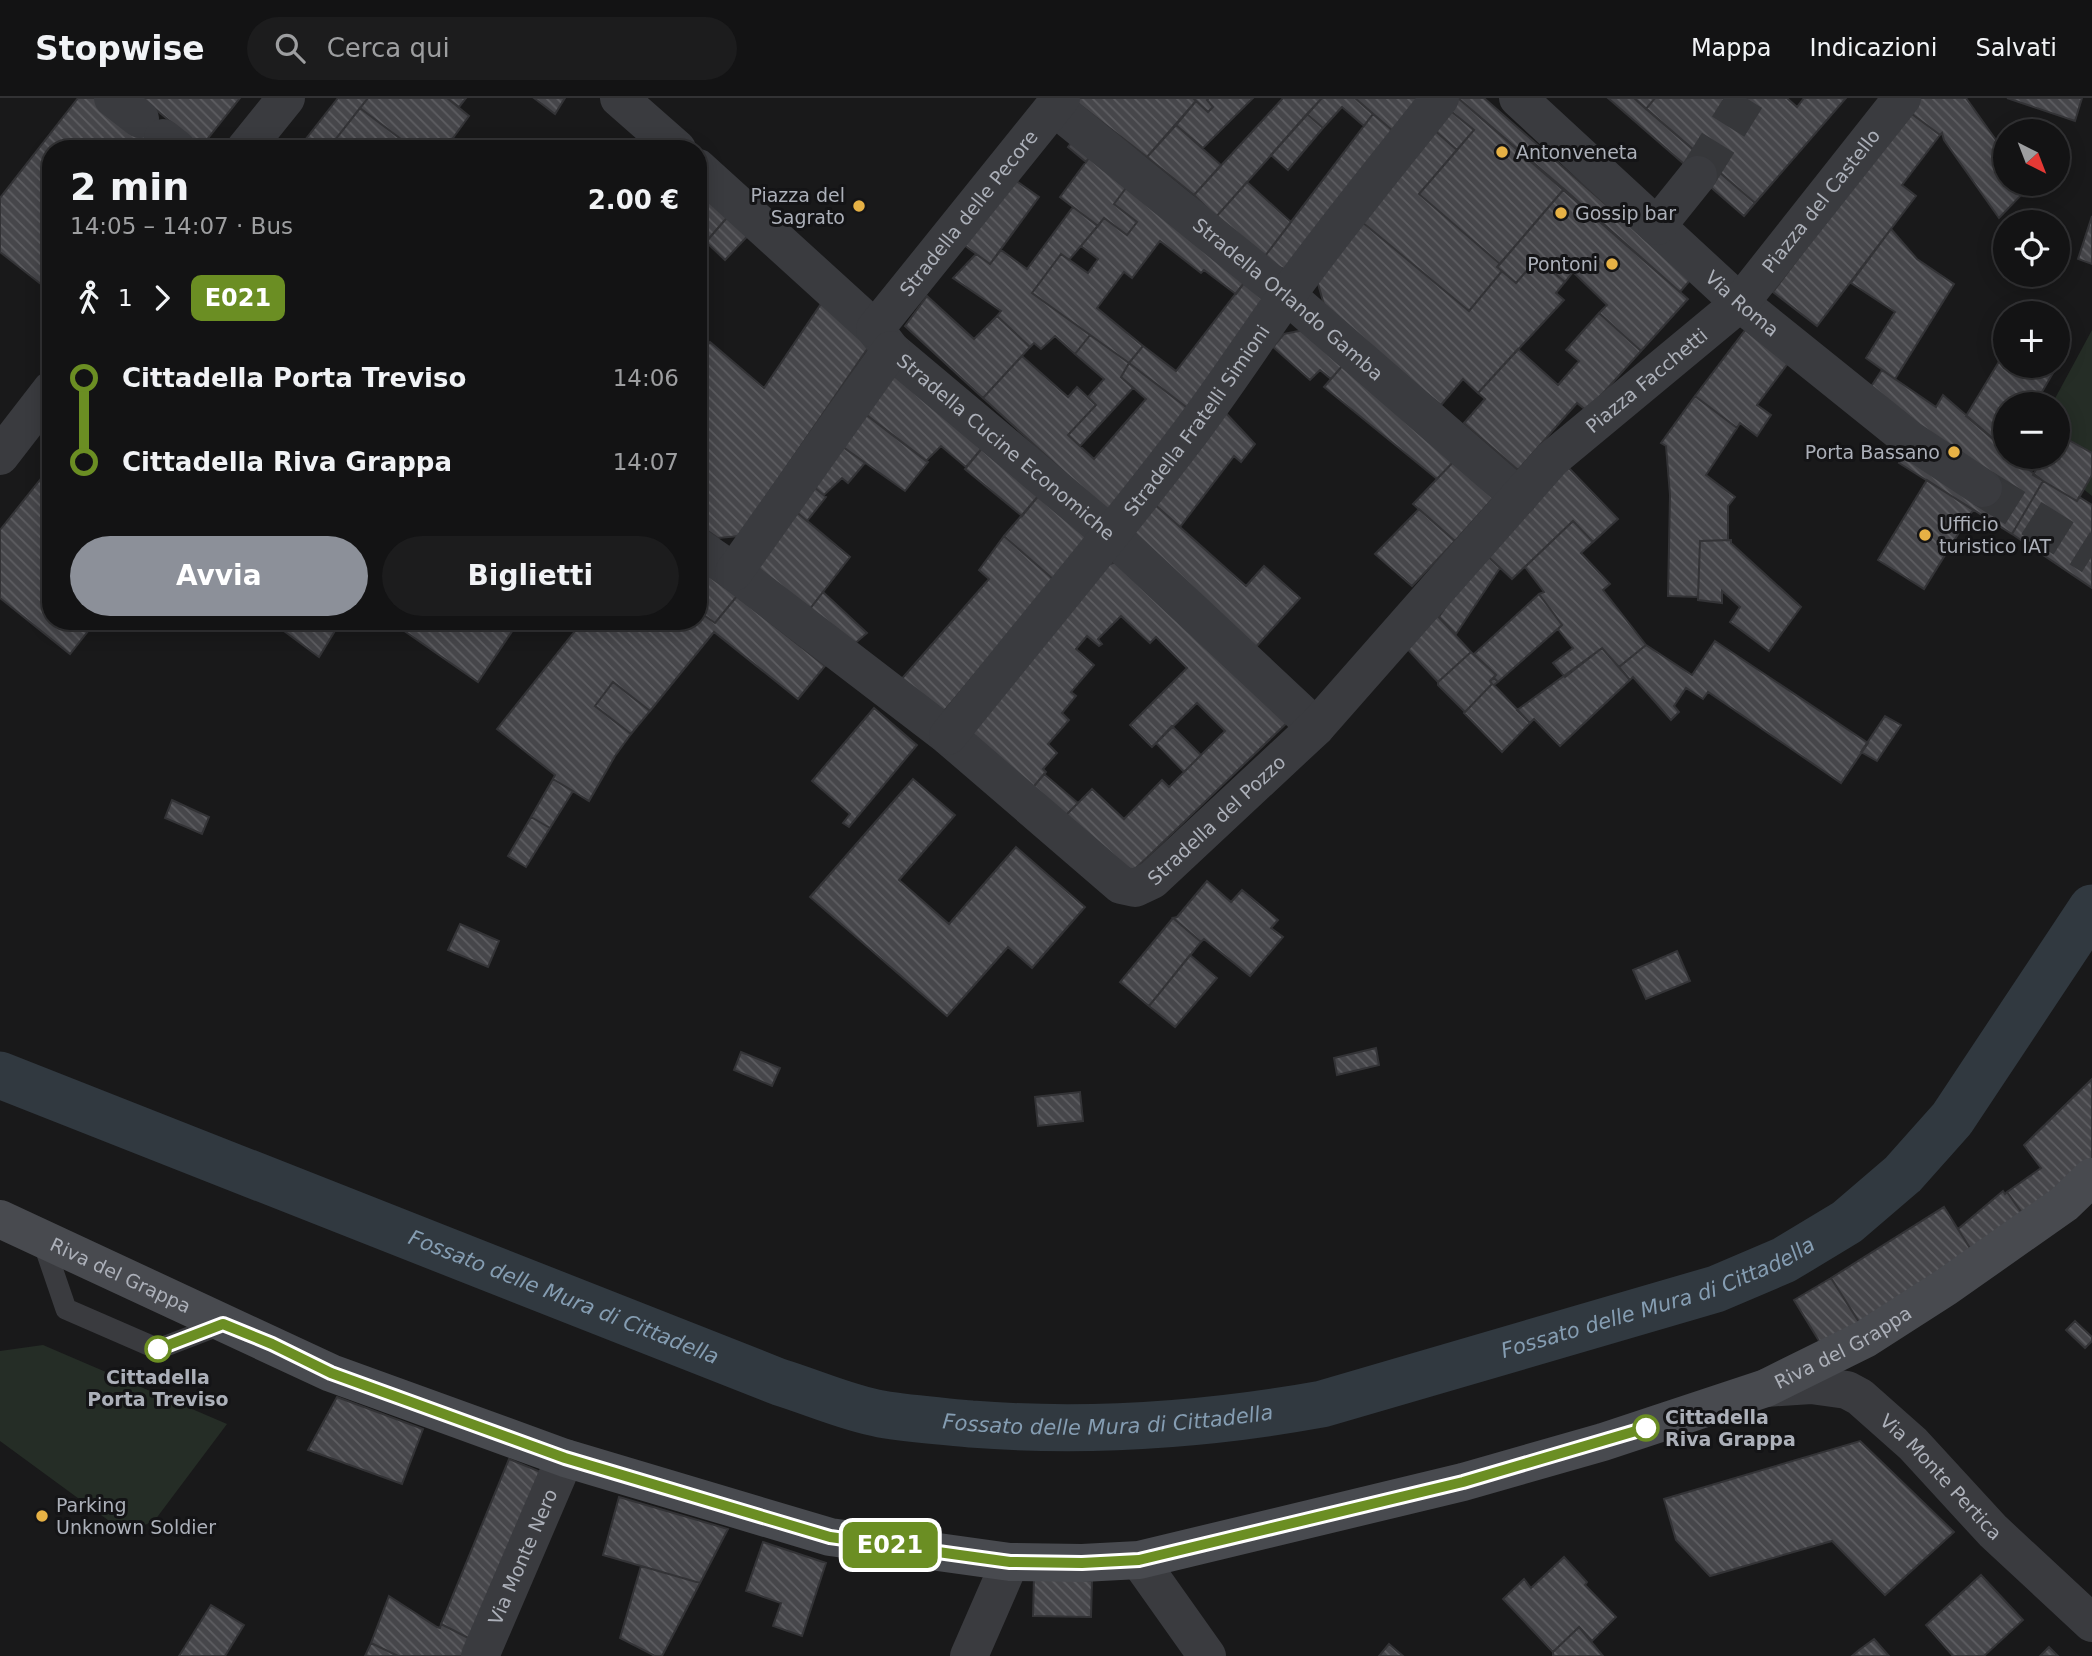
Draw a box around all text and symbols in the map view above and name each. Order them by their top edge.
search box [247,17,737,80]
text: Stopwise [35,29,205,68]
icon: search [271,29,309,67]
text: Cerca qui [327,33,450,63]
text: Mappa [1691,34,1771,62]
text: Indicazioni [1809,34,1937,62]
text: Salvati [1975,34,2057,62]
north arrow [1993,119,2070,196]
map controls [1993,119,2070,469]
street label: Piazza del Castello [1757,124,1884,277]
street label: Stradella delle Pecore [895,126,1042,300]
place label: Antonveneta [1516,141,1638,163]
marker: Antonveneta [1494,144,1510,160]
text: 2 min [70,165,189,209]
place label: Piazza del Sagrato [750,184,845,228]
text: 2.00 € [588,185,679,215]
marker: Piazza del Sagrato [851,198,867,214]
place label: Gossip bar [1575,202,1676,224]
marker: Gossip bar [1553,205,1569,221]
button: locate [1993,210,2070,287]
text: 14:05 – 14:07 · Bus [70,213,293,239]
street label: Stradella Orlando Gamba [1189,213,1388,385]
place label: Pontoni [1527,253,1598,275]
marker: Pontoni [1604,256,1620,272]
street label: Via Roma [1701,266,1783,341]
icon: walk [70,279,108,317]
icon: forward [143,279,181,317]
text: E021 [205,284,271,312]
text: 1 [118,285,133,311]
button: + [1993,301,2070,378]
street label: Stradella Fratelli Simioni [1119,321,1274,520]
street label: Piazza Facchetti [1581,324,1712,437]
street label: Stradella Cucine Economiche [893,349,1119,545]
text: Cittadella Porta Treviso [122,363,466,393]
text: 14:06 [613,365,679,391]
button: − [1993,392,2070,469]
place label: Porta Bassano [1805,441,1940,463]
marker: Porta Bassano [1946,444,1962,460]
text: Cittadella Riva Grappa [122,447,452,477]
text: 14:07 [613,449,679,475]
place label: Ufficio turistico IAT [1939,513,2051,557]
marker: Ufficio turistico IAT [1917,527,1933,543]
button: Avvia [70,536,368,616]
button: Biglietti [382,536,679,616]
street label: Stradella del Pozzo [1143,750,1290,889]
water label: Fossato delle Mura di Cittadella [405,1225,722,1369]
water label: Fossato delle Mura di Cittadella [1498,1232,1819,1363]
street label: Riva del Grappa [47,1233,194,1317]
street label: Riva del Grappa [1771,1301,1915,1393]
marker: Cittadella Porta Treviso [145,1336,171,1362]
place label: Cittadella Porta Treviso [87,1366,229,1410]
water label: Fossato delle Mura di Cittadella [942,1400,1275,1440]
place label: Cittadella Riva Grappa [1665,1406,1796,1450]
street label: Via Monte Pertica [1876,1409,2006,1544]
marker: Cittadella Riva Grappa [1633,1415,1659,1441]
street label: Via Monte Nero [484,1485,561,1628]
place label: Parking Unknown Soldier [56,1494,216,1538]
marker: Parking Unknown Soldier [34,1508,50,1524]
line badge: E021 [841,1522,939,1568]
text: E021 [857,1531,923,1559]

